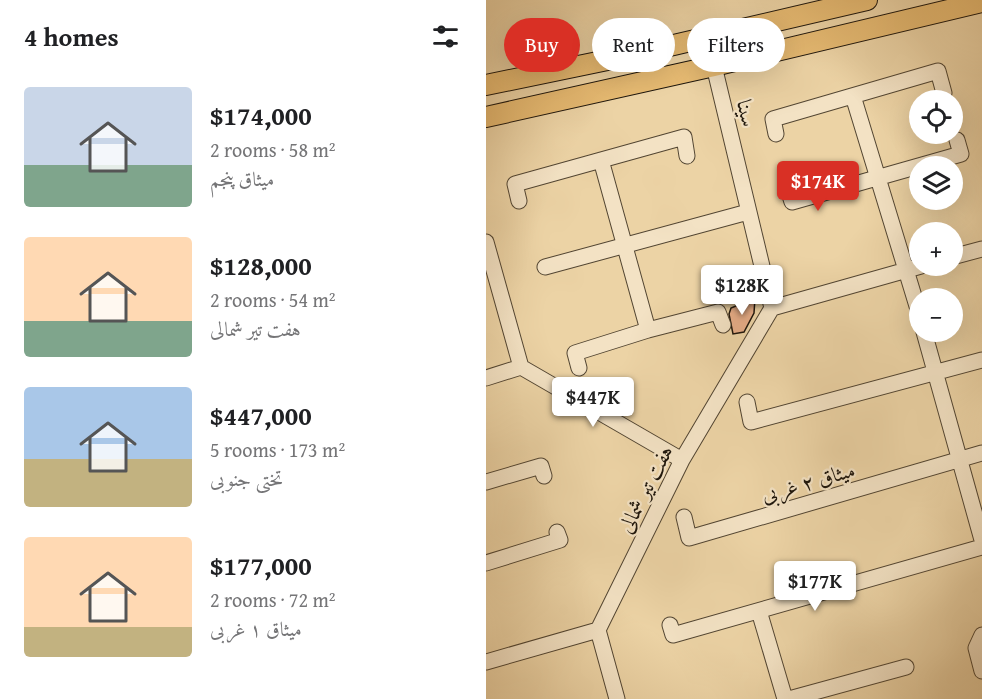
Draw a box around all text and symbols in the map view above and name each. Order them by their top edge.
text: 4 homes [24,17,119,56]
chip: Buy [504,18,580,72]
chip: Rent [592,18,675,72]
chip: Filters [687,18,785,72]
icon: filters [429,20,462,53]
map controls [909,90,963,342]
button: locate [909,90,963,144]
text: $174,000 [210,96,312,135]
street label: سینا [729,96,765,130]
icon: home [72,111,144,183]
text: 2 rooms · 58 m² [210,135,336,164]
button: layers [909,156,963,210]
pin: $174K [776,161,860,212]
text: میثاق پنجم [210,164,274,193]
text: $174K [791,166,845,195]
button: + [909,222,963,276]
text: $128,000 [210,246,312,285]
icon: home [72,261,144,333]
pin: $128K [700,265,784,316]
text: $128K [715,270,769,299]
text: 2 rooms · 54 m² [210,285,336,314]
button: − [909,288,963,342]
text: هفت تیر شمالی [210,314,301,343]
pin: $447K [551,377,635,428]
text: $447K [566,382,620,411]
text: $447,000 [210,396,312,435]
icon: home [72,411,144,483]
text: 5 rooms · 173 m² [210,435,345,464]
street label: هفت تیر شمالی [610,440,680,538]
street label: میثاق ۲ غربی [757,454,859,510]
text: تختی جنوبی [210,464,283,493]
text: $177,000 [210,546,312,585]
icon: home [72,561,144,633]
pin: $177K [773,561,857,612]
text: $177K [788,566,842,595]
text: 2 rooms · 72 m² [210,585,336,614]
text: میثاق ۱ غربی [210,614,302,643]

